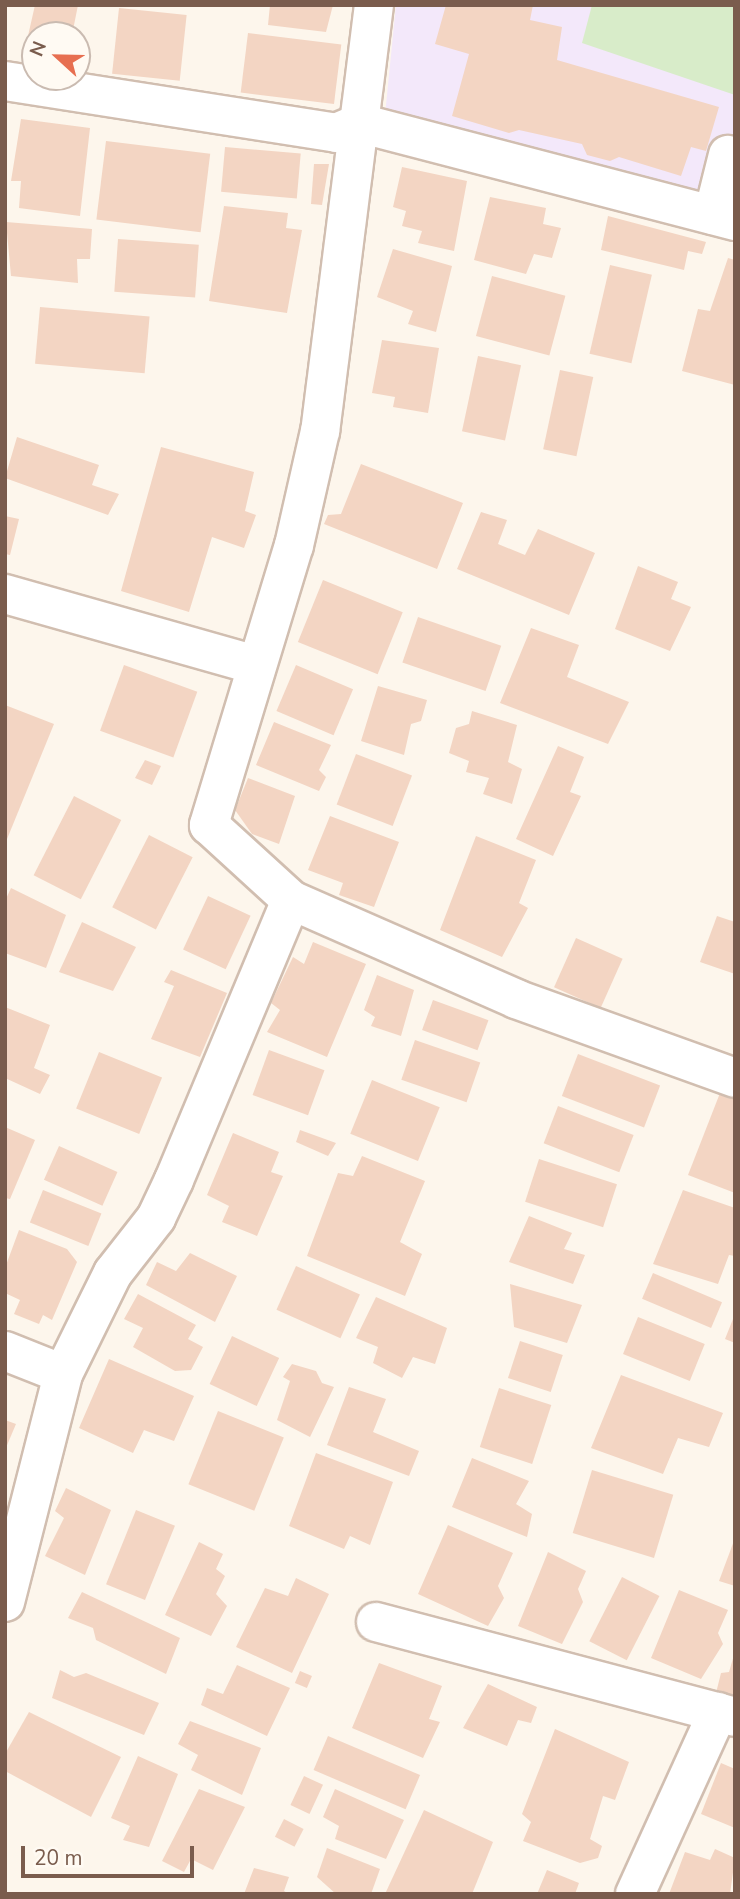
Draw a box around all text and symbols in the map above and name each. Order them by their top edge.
north arrow [21,21,91,91]
text: N [24,37,53,60]
scale bar [24,1832,198,1876]
text: 20 m [34,1844,83,1872]

